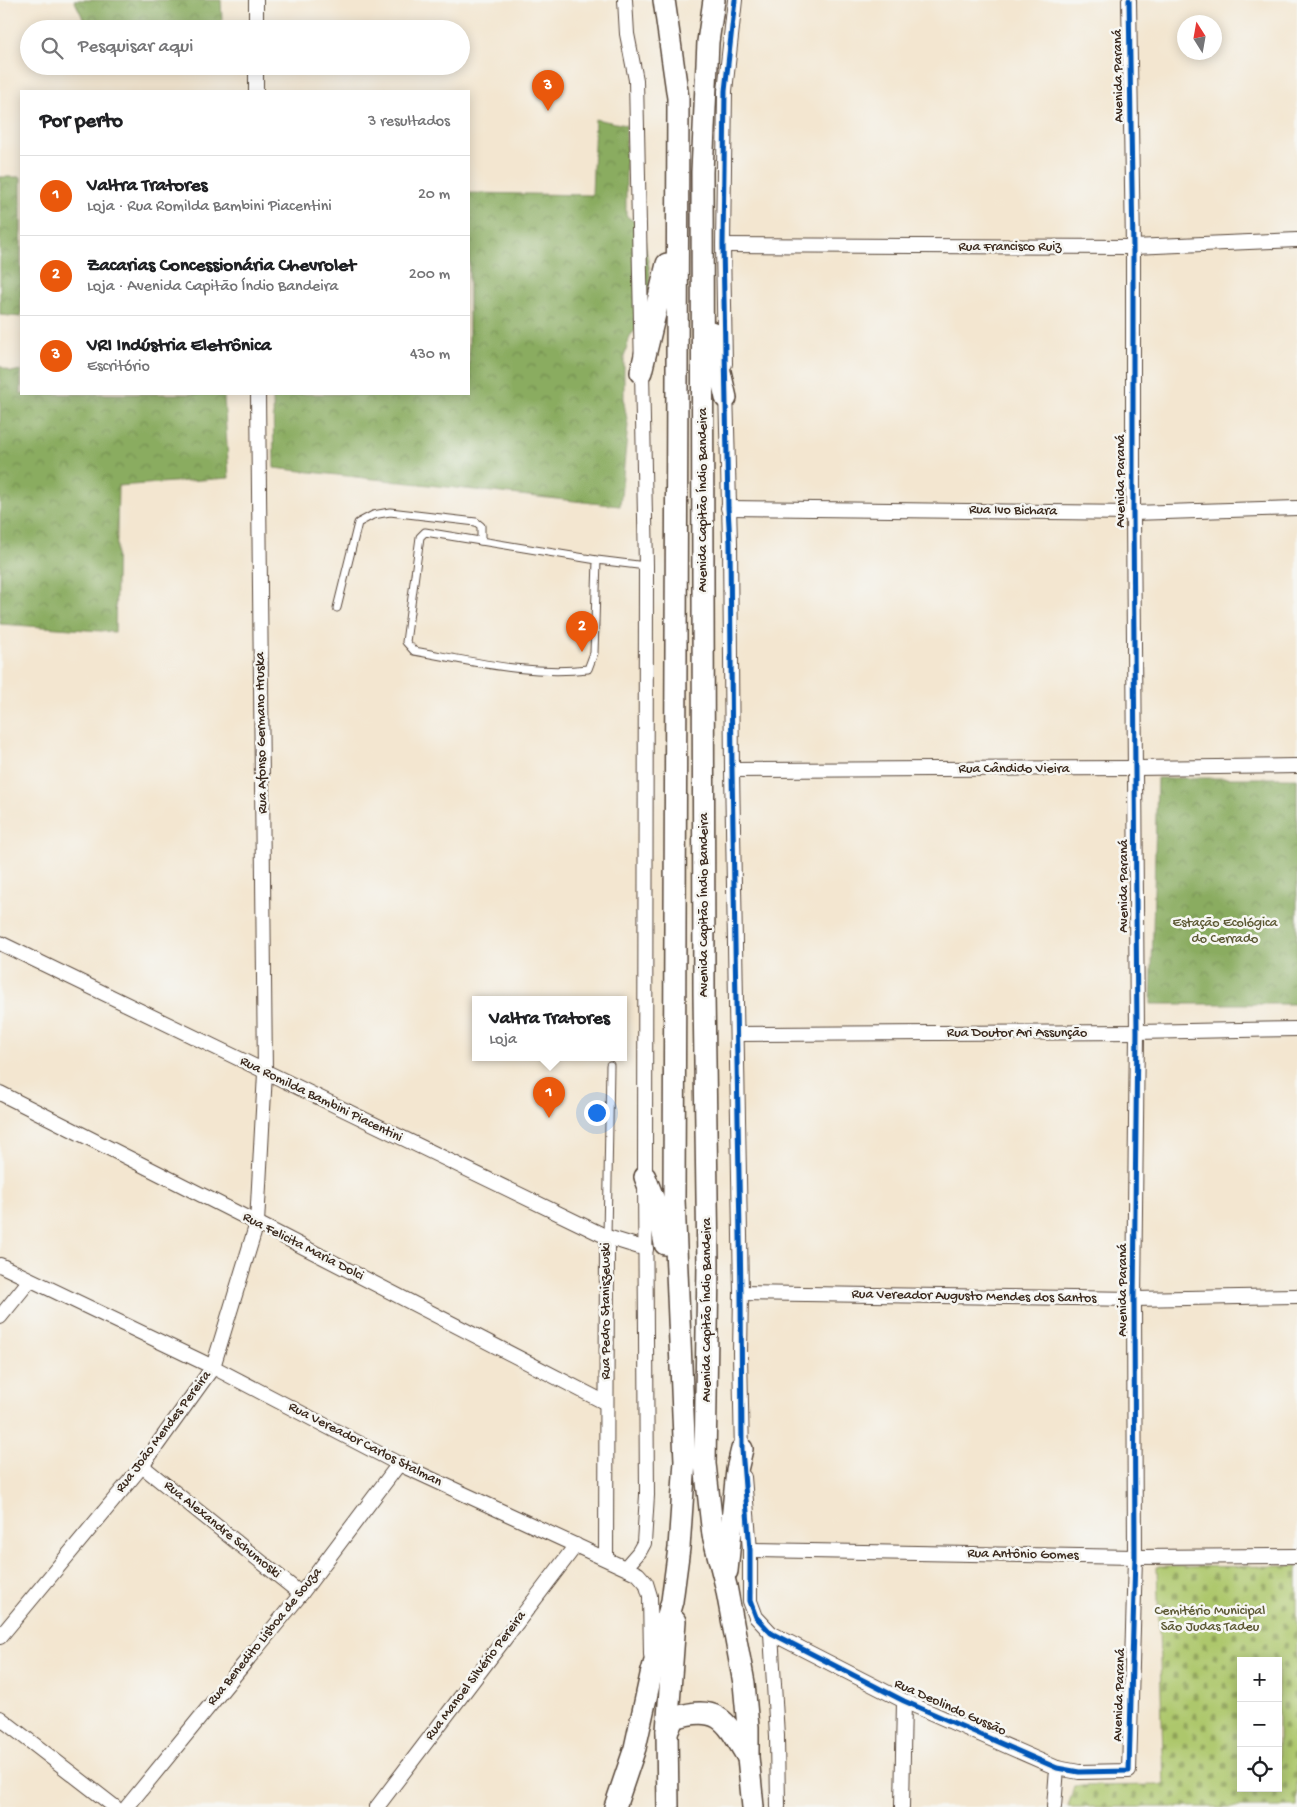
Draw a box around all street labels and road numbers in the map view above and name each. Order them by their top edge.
street label: Avenida Paraná [1110,28,1128,123]
street label: Rua Francisco Ruiz [959,239,1062,256]
street label: Avenida Capitão Índio Bandeira [695,406,712,592]
street label: Avenida Paraná [1113,433,1130,528]
street label: Rua Ivo Bichara [969,502,1058,520]
street label: Rua Afonso Germano Hruska [252,651,272,814]
street label: Rua Cândido Vieira [959,761,1071,778]
street label: Avenida Capitão Índio Bandeira [696,811,713,997]
street label: Avenida Paraná [1116,838,1133,933]
street label: Rua Doutor Ari Assunção [947,1025,1087,1042]
street label: Rua Romilda Bambini Piacentini [237,1053,405,1147]
street label: Rua Felicita Maria Dolci [239,1209,367,1285]
street label: Avenida Capitão Índio Bandeira [699,1216,716,1402]
street label: Rua Pedro Staniszewski [598,1242,615,1380]
street label: Avenida Paraná [1115,1242,1132,1337]
street label: Rua Vereador Augusto Mendes dos Santos [851,1286,1097,1308]
street label: Rua João Mendes Pereira [113,1367,216,1496]
street label: Rua Vereador Carlos Stalman [285,1399,445,1491]
street label: Rua Alexandre Schumoski [160,1477,284,1583]
street label: Rua Antônio Gomes [967,1546,1080,1564]
street label: Rua Benedito Lisboa de Souza [204,1564,327,1710]
street label: Rua Manoel Silvério Pereira [422,1607,531,1744]
street label: Avenida Paraná [1110,1647,1130,1742]
street label: Rua Deolindo Gussão [891,1676,1009,1740]

